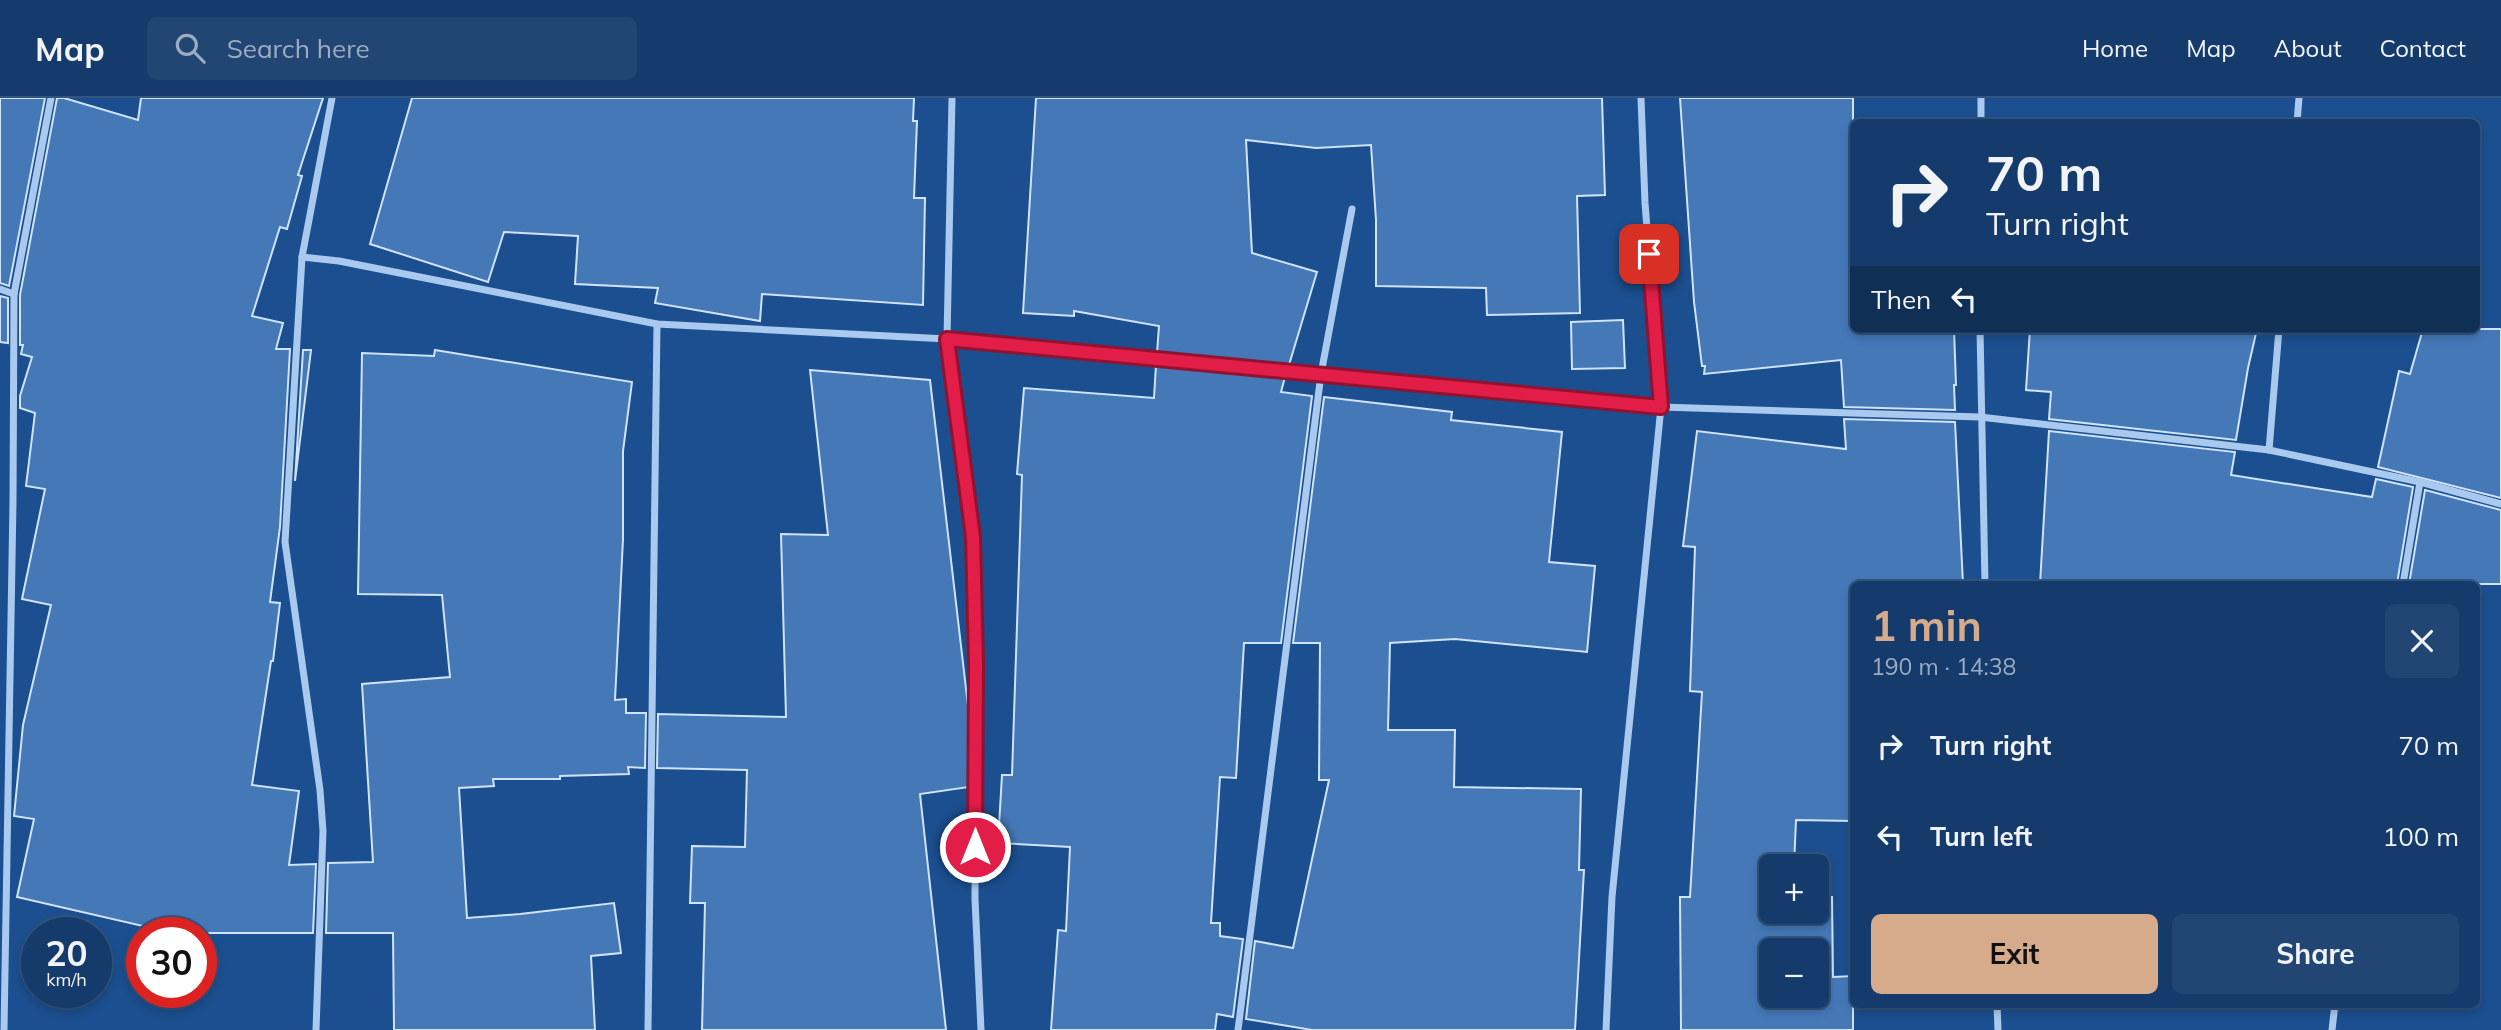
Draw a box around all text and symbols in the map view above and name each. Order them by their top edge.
search box [147,17,637,80]
text: Map [35,28,105,69]
icon: search [171,29,209,67]
text: Search here [227,32,370,65]
text: Home [2082,33,2148,63]
text: Map [2186,33,2236,63]
text: About [2274,33,2342,63]
text: Contact [2380,33,2466,63]
text: 70 m [1986,142,2102,203]
icon: right [1871,147,1962,238]
text: Turn right [1986,203,2129,243]
pin [1619,224,1679,284]
icon: arrive [1630,235,1668,273]
icon: left [1945,280,1983,318]
text: Then [1871,283,1931,316]
text: 1 min [1871,599,1982,652]
button: close [2385,604,2459,678]
text: 190 m · 14:38 [1871,652,2016,681]
icon: right [1871,727,1909,765]
text: Turn right [1930,729,2051,762]
text: 70 m [2398,729,2459,762]
position arrow [938,810,1012,884]
icon: left [1871,818,1909,856]
text: Turn left [1930,820,2032,853]
text: 100 m [2383,820,2459,853]
map controls [1759,854,1829,1008]
button: + [1759,854,1829,924]
button: Exit [1871,914,2158,994]
button: Share [2172,914,2459,994]
speed limit sign: 30 [126,917,217,1008]
text: 20 [45,931,88,975]
button: − [1759,938,1829,1008]
text: km/h [46,968,87,991]

